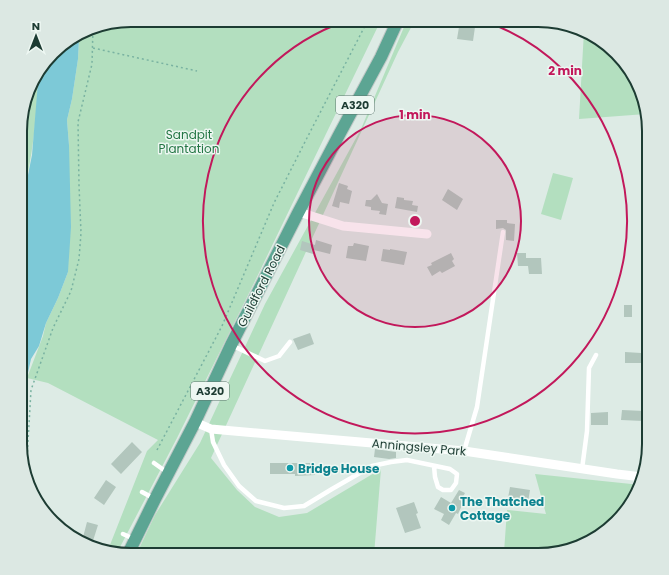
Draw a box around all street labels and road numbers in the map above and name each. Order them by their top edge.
road number: A320 [336,96,374,114]
street label: Guildford Road [233,242,289,330]
road number: A320 [191,382,229,400]
street label: Anningsley Park [371,434,468,460]

